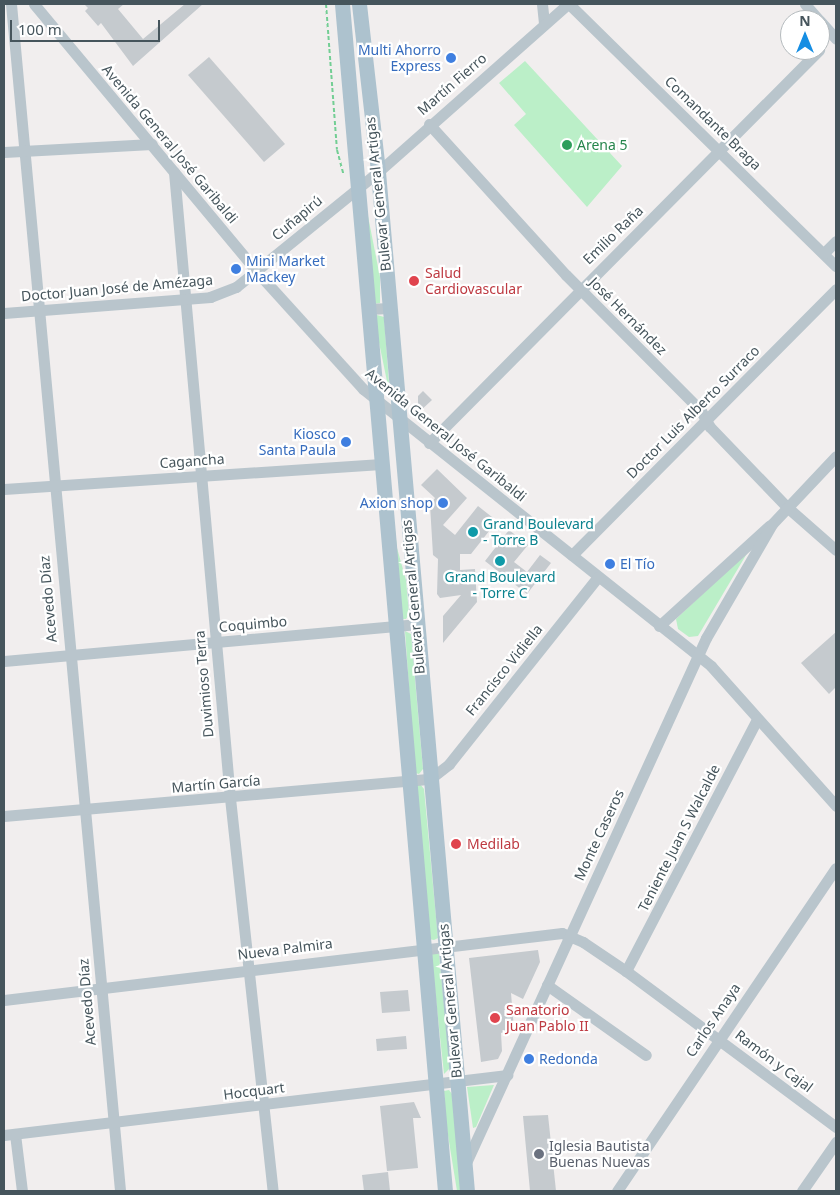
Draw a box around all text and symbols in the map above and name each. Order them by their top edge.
scale bar [12,10,162,42]
north arrow [780,10,830,60]
text: N [799,11,811,30]
text: 100 m [18,19,62,39]
place label: Multi Ahorro Express [358,42,441,74]
street label: Martín Fierro [414,50,490,118]
marker: Multi Ahorro Express [445,52,457,64]
street label: Avenida General José Garibaldi [99,61,241,227]
street label: Comandante Braga [661,73,765,173]
street label: Bulevar General Artigas [362,116,394,272]
place label: Arena 5 [577,137,627,153]
marker: Arena 5 [561,139,573,151]
street label: Cuñapirú [268,192,326,244]
street label: Emilio Raña [580,202,646,268]
place label: Mini Market Mackey [246,253,325,286]
marker: Mini Market Mackey [230,263,242,275]
place label: Salud Cardiovascular [425,265,522,298]
street label: Doctor Juan José de Amézaga [20,271,214,305]
marker: Salud Cardiovascular [407,274,421,288]
street label: José Hernández [586,274,670,358]
street label: Doctor Luis Alberto Surraco [623,342,763,482]
street label: Avenida General José Garibaldi [362,365,530,505]
place label: Kiosco Santa Paula [259,426,336,458]
marker: Kiosco Santa Paula [340,436,352,448]
street label: Cagancha [159,450,225,472]
place label: Axion shop [360,495,433,511]
marker: Axion shop [437,497,449,509]
place label: Grand Boulevard - Torre B [483,516,594,548]
street label: Bulevar General Artigas [398,519,428,675]
marker: Grand Boulevard - Torre B [467,526,479,538]
street label: Acevedo Díaz [36,555,60,643]
marker: Grand Boulevard - Torre C [494,555,506,567]
place label: El Tío [620,556,655,572]
marker: El Tío [604,558,616,570]
place label: Grand Boulevard - Torre C [445,569,555,602]
street label: Coquimbo [218,613,288,635]
street label: Francisco Vidiella [462,621,546,719]
street label: Duvimioso Terra [191,630,217,738]
street label: Teniente Juan S Walcalde [635,762,723,914]
street label: Martín García [171,772,261,796]
street label: Monte Caseros [571,787,627,883]
place label: Medilab [467,836,520,852]
marker: Medilab [449,837,463,851]
street label: Bulevar General Artigas [435,923,465,1079]
street label: Nueva Palmira [237,935,333,963]
street label: Acevedo Díaz [75,958,99,1046]
street label: Carlos Anaya [682,980,744,1060]
place label: Sanatorio Juan Pablo II [506,1002,589,1034]
marker: Sanatorio Juan Pablo II [488,1011,502,1025]
street label: Ramón y Cajal [732,1026,816,1096]
place label: Redonda [539,1051,598,1067]
marker: Redonda [523,1053,535,1065]
street label: Hocquart [222,1079,286,1103]
place label: Iglesia Bautista Buenas Nuevas [549,1138,650,1170]
marker: Iglesia Bautista Buenas Nuevas [533,1148,545,1160]

